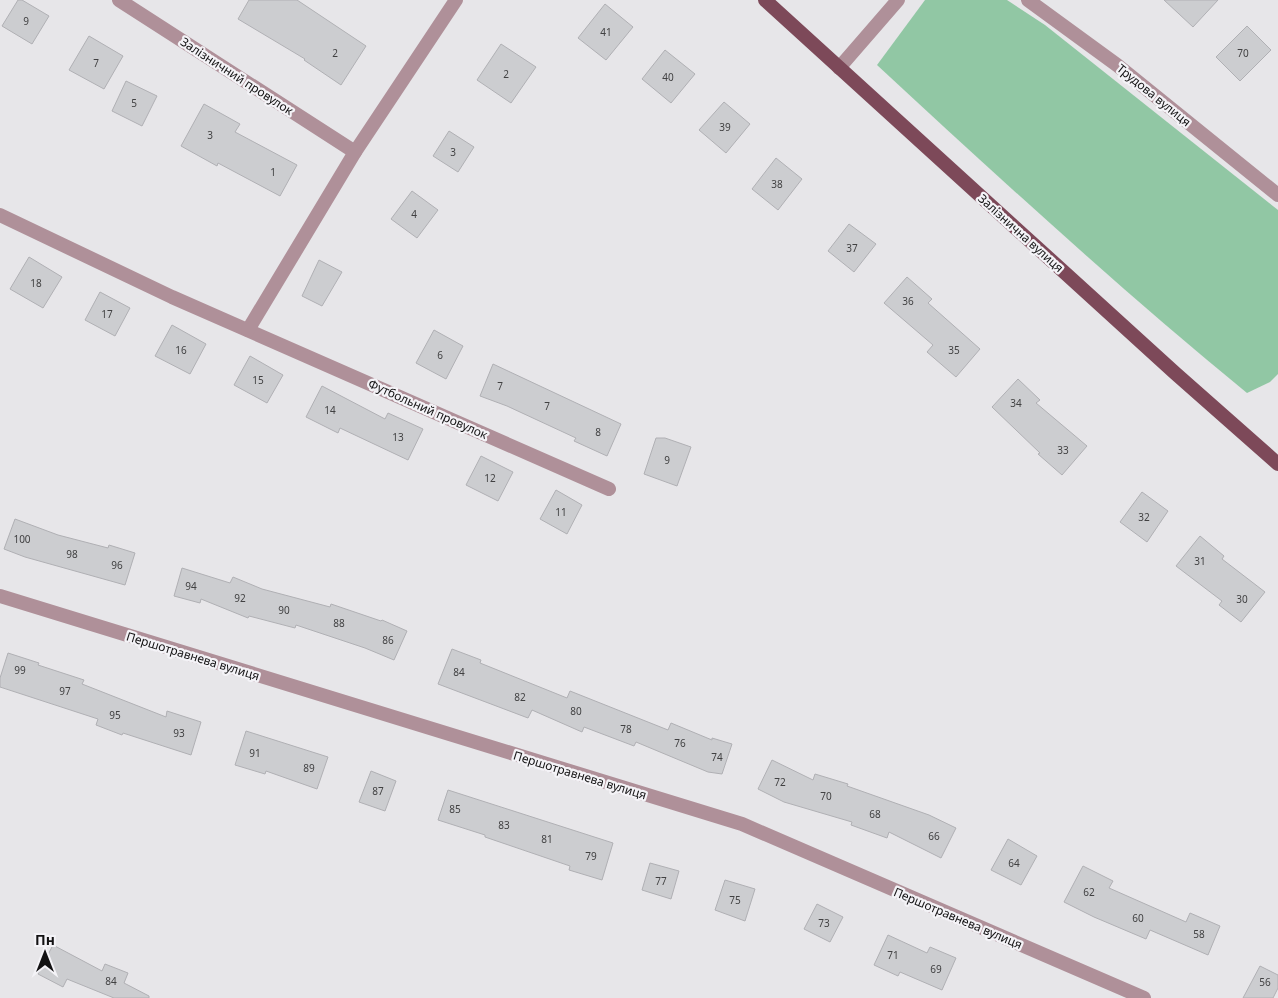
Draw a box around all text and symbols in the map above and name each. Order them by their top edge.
house number: 9 [23,14,29,28]
house number: 41 [600,25,612,39]
street label: Залізничний провулок [177,33,297,119]
house number: 2 [332,46,338,60]
house number: 70 [1237,46,1249,60]
house number: 7 [93,56,99,70]
street label: Трудова вулиця [1113,60,1195,130]
house number: 2 [503,67,509,81]
house number: 40 [662,70,674,84]
house number: 5 [131,96,137,110]
house number: 39 [719,120,731,134]
house number: 3 [207,128,213,142]
house number: 3 [450,145,456,159]
house number: 1 [270,165,276,179]
house number: 38 [771,177,783,191]
street label: Залізнична вулиця [975,190,1067,276]
house number: 4 [411,207,417,221]
house number: 37 [846,241,858,255]
house number: 18 [30,276,42,290]
house number: 36 [902,294,914,308]
house number: 17 [101,307,113,321]
house number: 16 [175,343,187,357]
house number: 35 [948,343,960,357]
house number: 6 [437,348,443,362]
house number: 15 [252,373,264,387]
street label: Футбольний провулок [366,375,491,443]
house number: 7 [497,379,503,393]
house number: 34 [1010,396,1022,410]
house number: 7 [544,399,550,413]
house number: 14 [324,403,336,417]
house number: 8 [595,425,601,439]
house number: 13 [392,430,404,444]
house number: 33 [1057,443,1069,457]
house number: 9 [664,453,670,467]
house number: 12 [484,471,496,485]
house number: 11 [555,505,567,519]
house number: 32 [1138,510,1150,524]
house number: 100 [13,532,31,546]
house number: 98 [66,547,78,561]
house number: 31 [1194,554,1206,568]
house number: 96 [111,558,123,572]
house number: 94 [185,579,197,593]
house number: 92 [234,591,246,605]
house number: 30 [1236,592,1248,606]
house number: 90 [278,603,290,617]
house number: 88 [333,616,345,630]
street label: Першотравнева вулиця [124,628,262,684]
house number: 86 [382,633,394,647]
house number: 99 [14,663,26,677]
house number: 84 [453,665,465,679]
house number: 97 [59,684,71,698]
house number: 82 [514,690,526,704]
house number: 80 [570,704,582,718]
house number: 95 [109,708,121,722]
house number: 78 [620,722,632,736]
house number: 93 [173,726,185,740]
house number: 76 [674,736,686,750]
house number: 91 [249,746,261,760]
street label: Першотравнева вулиця [511,747,649,803]
house number: 74 [711,750,723,764]
house number: 89 [303,761,315,775]
house number: 72 [774,775,786,789]
house number: 87 [372,784,384,798]
house number: 70 [820,789,832,803]
house number: 85 [449,802,461,816]
house number: 68 [869,807,881,821]
house number: 83 [498,818,510,832]
house number: 66 [928,829,940,843]
house number: 81 [541,832,553,846]
house number: 79 [585,849,597,863]
house number: 64 [1008,856,1020,870]
house number: 77 [655,874,667,888]
street label: Першотравнева вулиця [891,883,1025,953]
house number: 62 [1083,885,1095,899]
house number: 75 [729,893,741,907]
house number: 60 [1132,911,1144,925]
house number: 73 [818,916,830,930]
house number: 58 [1193,927,1205,941]
north arrow [20,928,70,978]
text: Пн [35,930,55,949]
house number: 71 [887,948,899,962]
house number: 69 [930,962,942,976]
house number: 84 [105,974,117,988]
house number: 56 [1259,975,1271,989]

